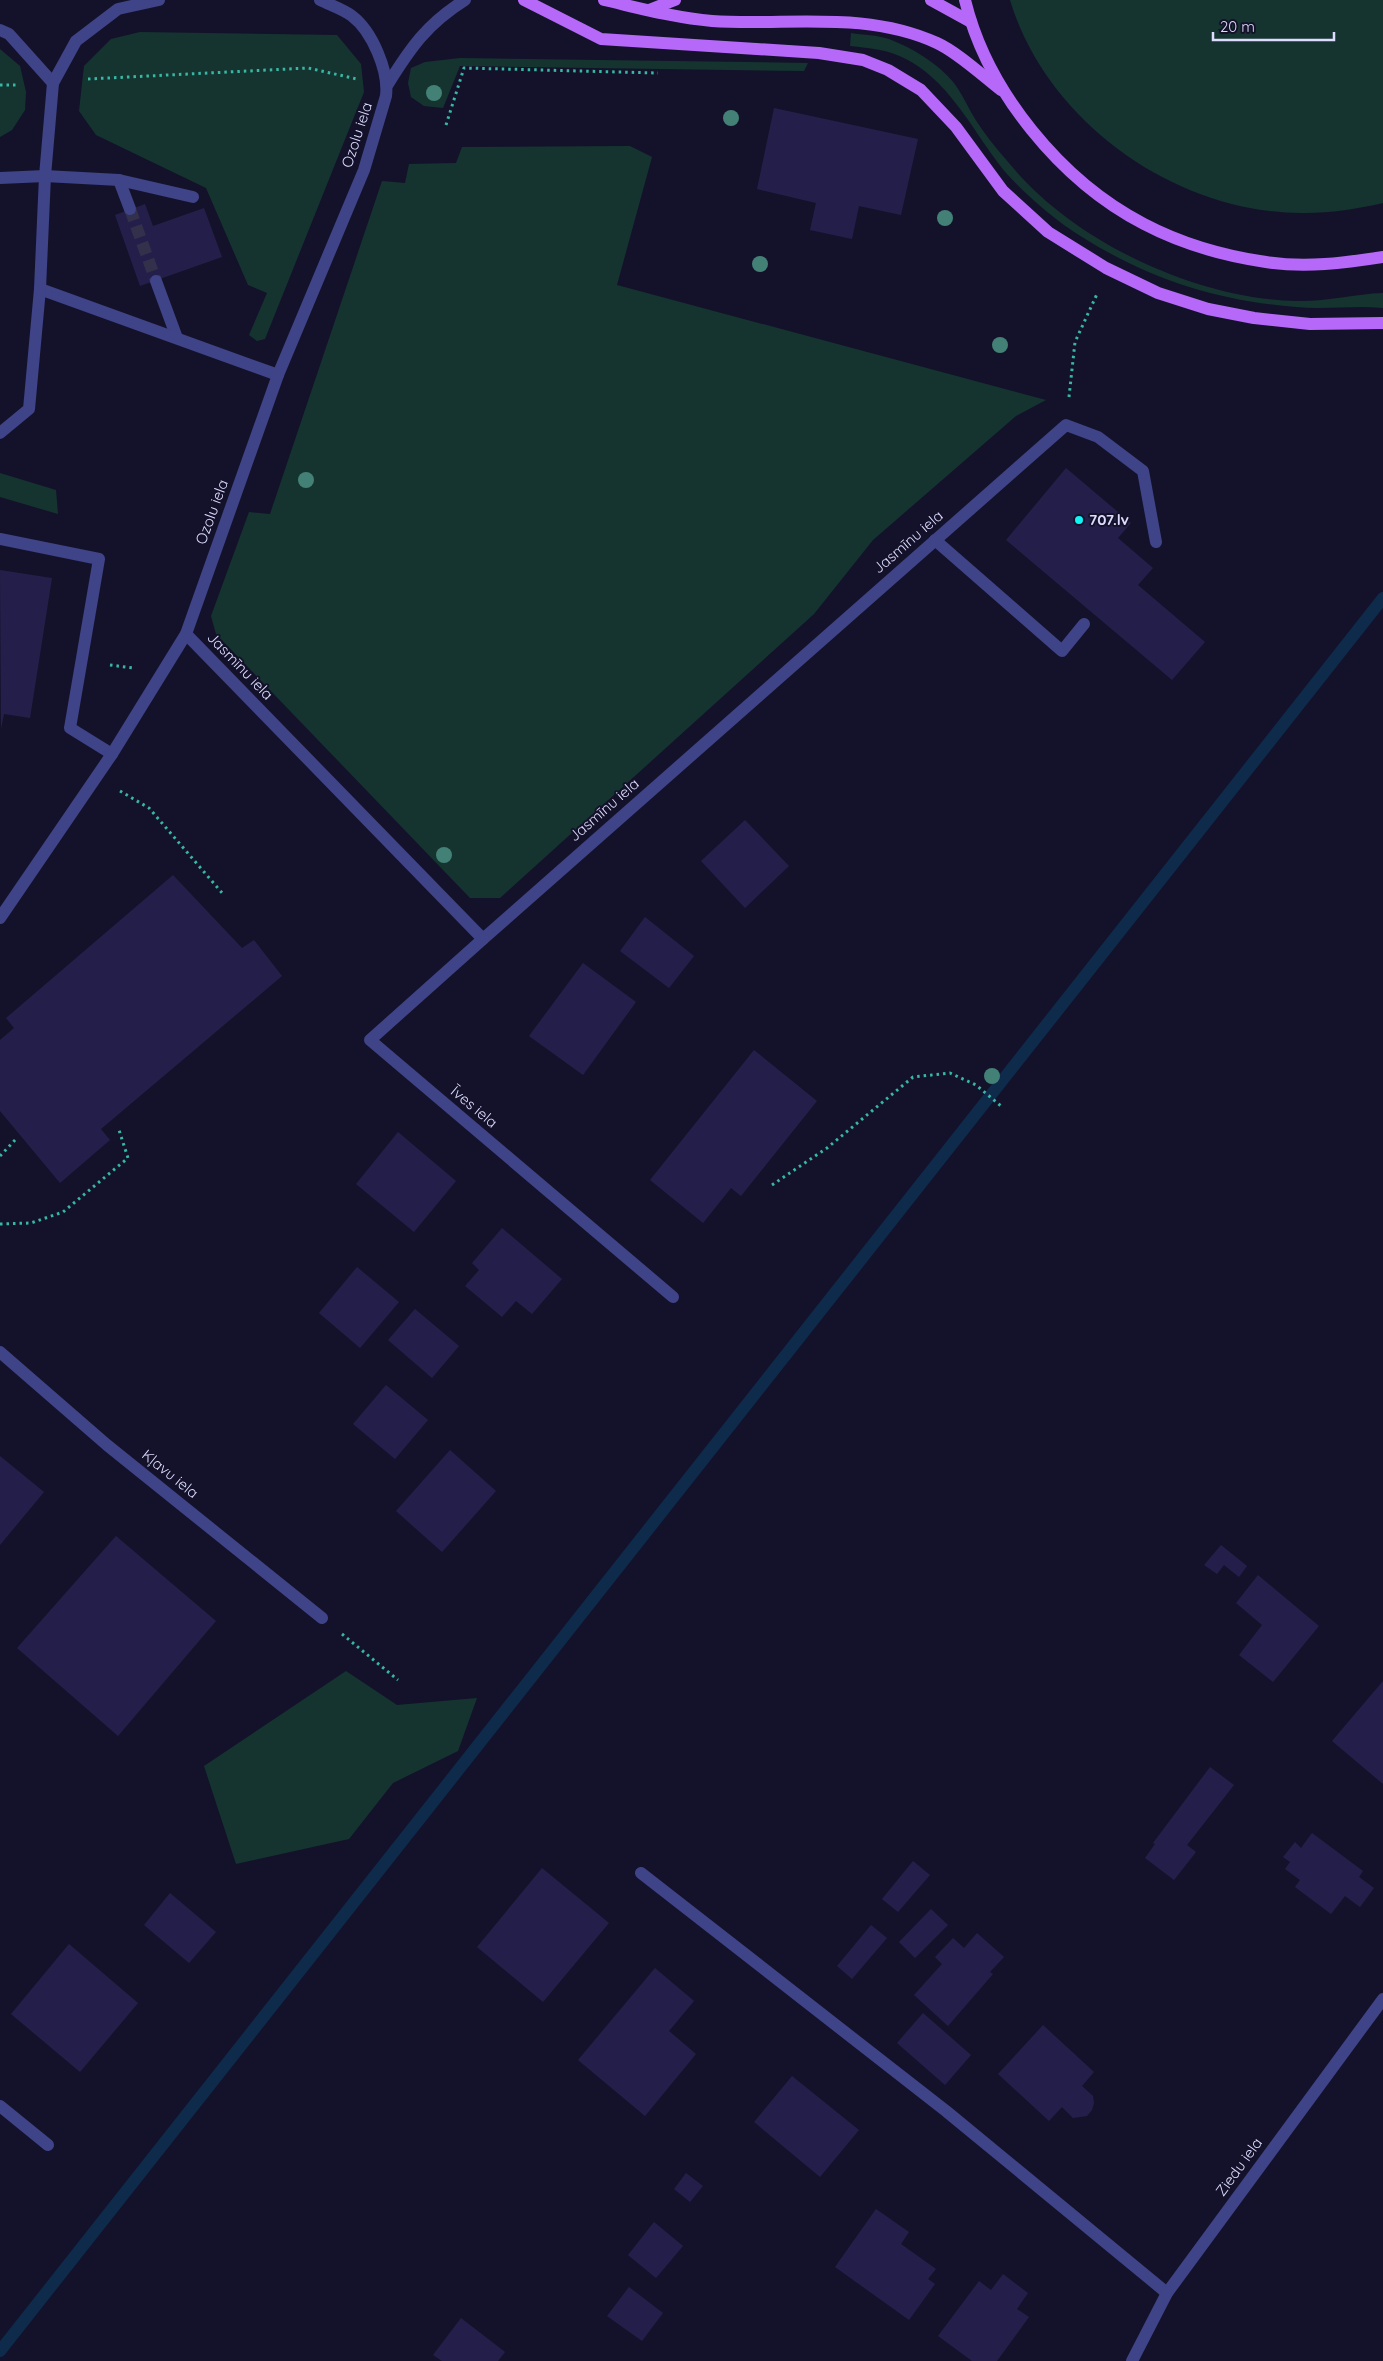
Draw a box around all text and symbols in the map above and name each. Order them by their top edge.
scale bar [1213,10,1334,42]
text: 20 m [1220,17,1255,36]
street label: Ozolu iela [337,100,376,170]
street label: Ozolu iela [191,477,232,547]
street label: Jasmīnu iela [869,506,947,577]
place label: 707.lv [1089,510,1129,529]
marker: 707.lv [1073,514,1085,526]
street label: Jasmīnu iela [203,628,277,704]
street label: Jasmīnu iela [565,774,643,845]
street label: Īves iela [446,1081,502,1132]
street label: Kļavu iela [138,1445,202,1502]
street label: Ziedu iela [1211,2134,1266,2200]

